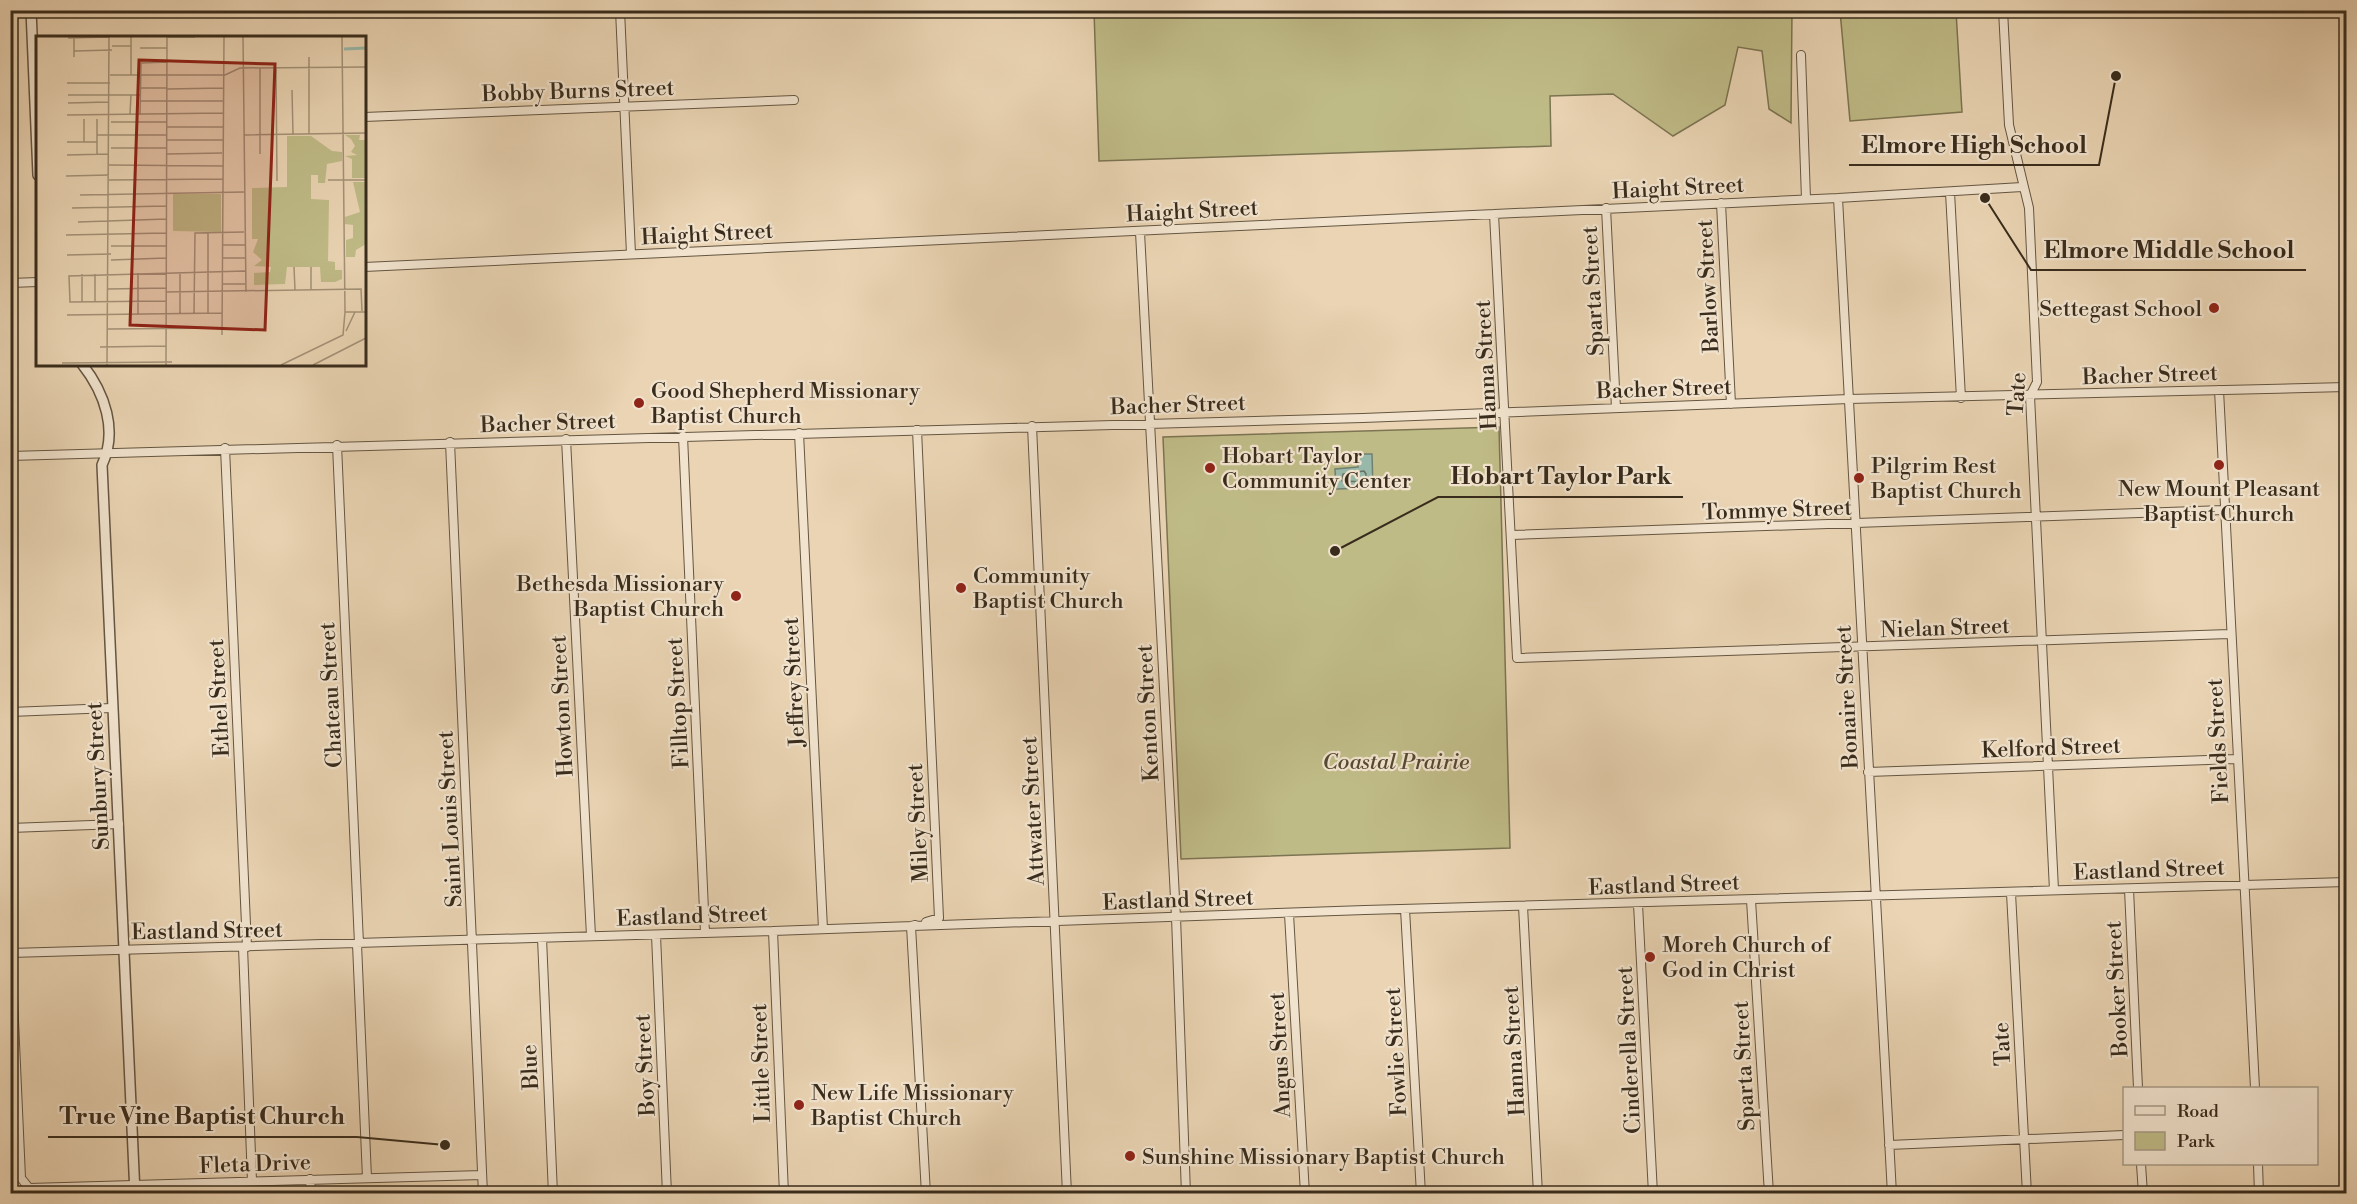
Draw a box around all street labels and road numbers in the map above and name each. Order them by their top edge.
street label: Bobby Burns Street [480,75,675,108]
street label: Haight Street [1611,172,1745,205]
street label: Haight Street [1125,195,1259,228]
street label: Haight Street [640,218,774,251]
street label: Barlow Street [1692,218,1726,354]
street label: Sparta Street [1577,225,1610,357]
street label: Hanna Street [1470,299,1503,431]
street label: Bacher Street [2081,360,2218,391]
street label: Tate [2002,371,2032,417]
street label: Bacher Street [1595,374,1732,405]
street label: Bacher Street [1109,390,1246,421]
street label: Bacher Street [479,408,616,439]
street label: Tommye Street [1702,494,1853,527]
street label: Nielan Street [1880,613,2011,644]
street label: Jeffrey Street [778,616,811,749]
street label: Chateau Street [314,621,349,769]
street label: Bonaire Street [1830,624,1865,771]
street label: Howton Street [545,634,580,778]
street label: Filltop Street [662,636,695,769]
street label: Ethel Street [203,638,236,758]
street label: Kenton Street [1131,643,1166,782]
street label: Fields Street [2202,677,2235,804]
street label: Sunbury Street [81,701,116,851]
street label: Saint Louis Street [432,730,469,908]
street label: Kelford Street [1981,733,2121,764]
street label: Attwater Street [1016,735,1051,887]
street label: Miley Street [902,762,935,883]
street label: Eastland Street [2073,854,2226,887]
street label: Eastland Street [1588,869,1741,902]
street label: Eastland Street [1102,884,1255,917]
street label: Eastland Street [616,900,769,933]
street label: Eastland Street [131,917,283,946]
street label: Booker Street [2100,920,2135,1059]
street label: Cinderella Street [1612,965,1647,1135]
street label: Hanna Street [1498,985,1531,1117]
street label: Fowlie Street [1380,987,1413,1117]
street label: Angus Street [1264,991,1297,1120]
street label: Sparta Street [1728,1000,1761,1132]
street label: Little Street [746,1003,777,1123]
street label: Boy Street [629,1013,662,1118]
street label: Tate [1988,1021,2017,1067]
street label: Blue [516,1043,545,1091]
street label: Fleta Drive [199,1149,311,1180]

